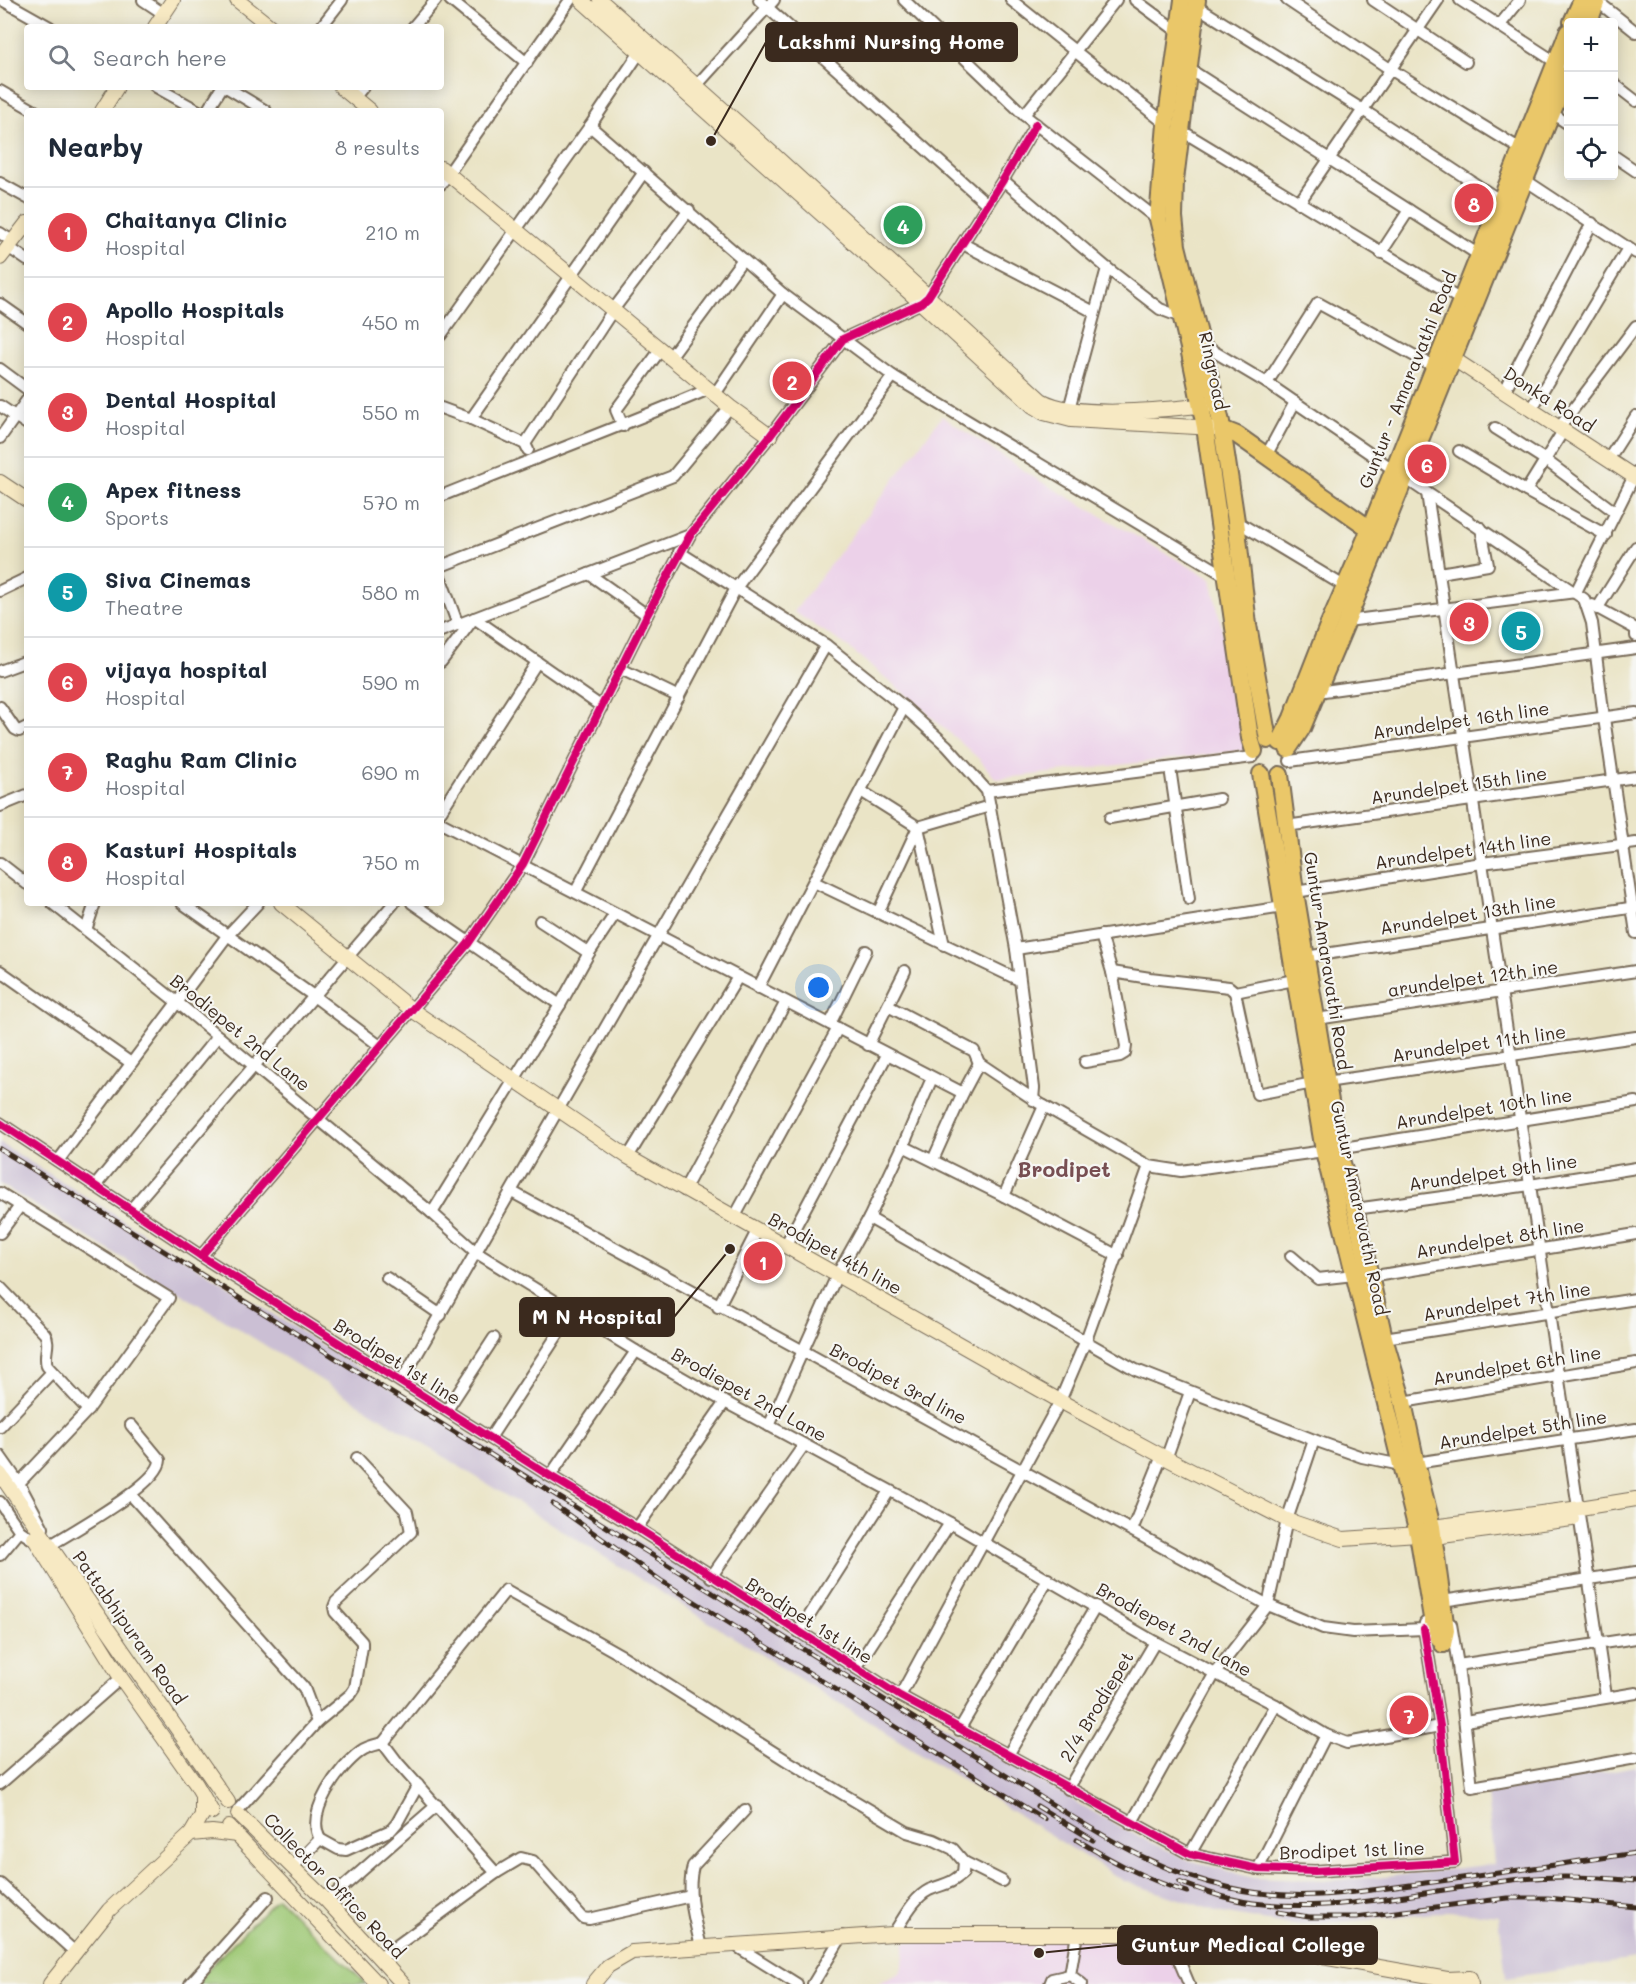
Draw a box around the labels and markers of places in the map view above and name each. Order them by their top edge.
callout: Lakshmi Nursing Home [766,23,1017,61]
pin: 8 [1454,180,1494,226]
pin: 4 [884,202,922,248]
pin: 2 [772,358,812,404]
pin: 6 [1408,442,1446,486]
pin: 3 [1450,600,1488,644]
pin: 5 [1502,608,1540,654]
pin: 1 [744,1238,783,1284]
callout: M N Hospital [520,1298,674,1336]
pin: 7 [1390,1692,1428,1738]
callout: Guntur Medical College [1118,1926,1377,1964]

